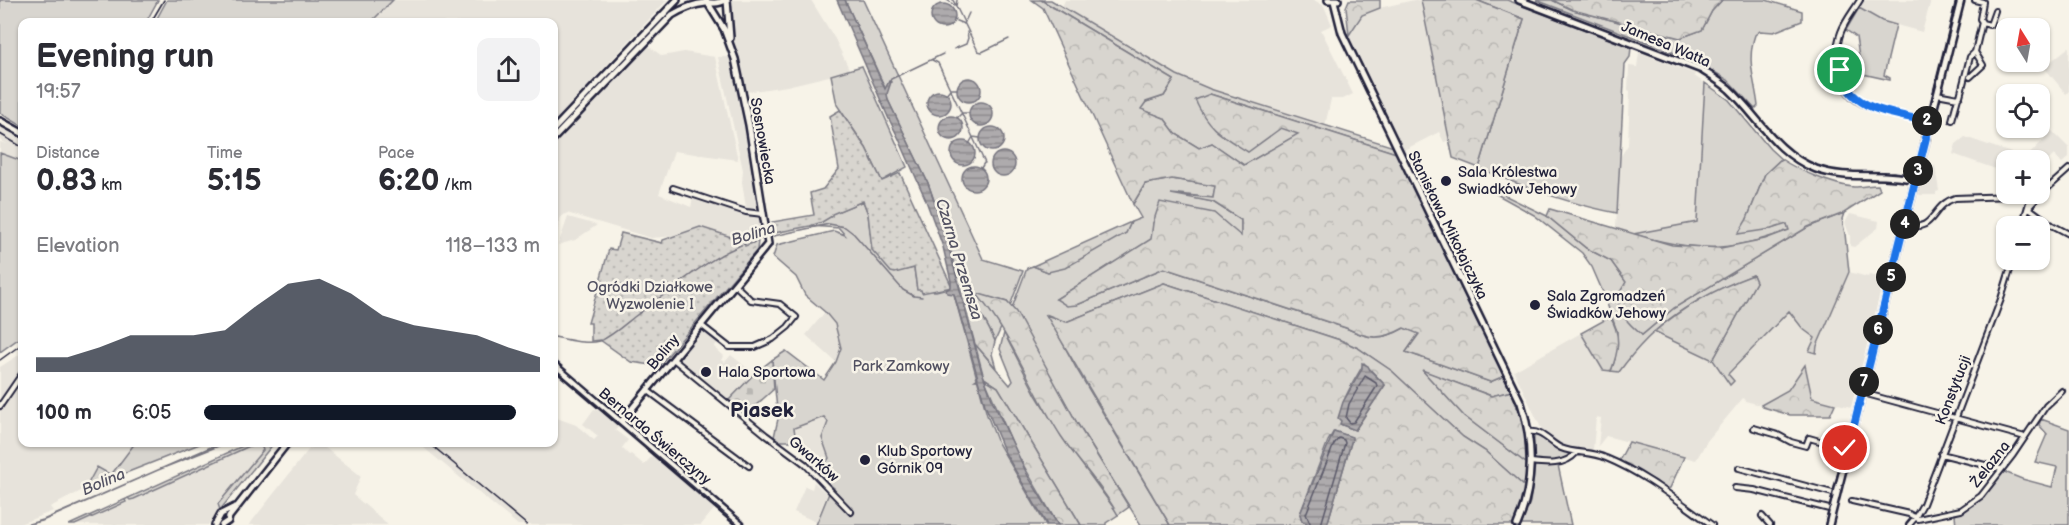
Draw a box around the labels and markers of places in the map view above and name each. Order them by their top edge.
pin [1814,44,1865,95]
pin: 2 [1912,106,1942,136]
pin: 3 [1903,156,1933,186]
place label: Sala Królestwa Swiadków Jehowy [1458,163,1577,199]
marker: Sala Królestwa Swiadków Jehowy [1439,174,1453,188]
pin: 4 [1890,209,1920,239]
pin: 5 [1876,262,1906,292]
place label: Sala Zgromadzeń Świadków Jehowy [1547,287,1666,323]
marker: Sala Zgromadzeń Świadków Jehowy [1528,298,1542,312]
pin: 6 [1863,315,1893,345]
place label: Hala Sportowa [718,363,816,382]
marker: Hala Sportowa [699,365,713,379]
pin: 7 [1849,367,1879,397]
pin [1819,422,1870,473]
place label: Klub Sportowy Górnik 09 [877,442,973,478]
marker: Klub Sportowy Górnik 09 [858,453,872,467]

